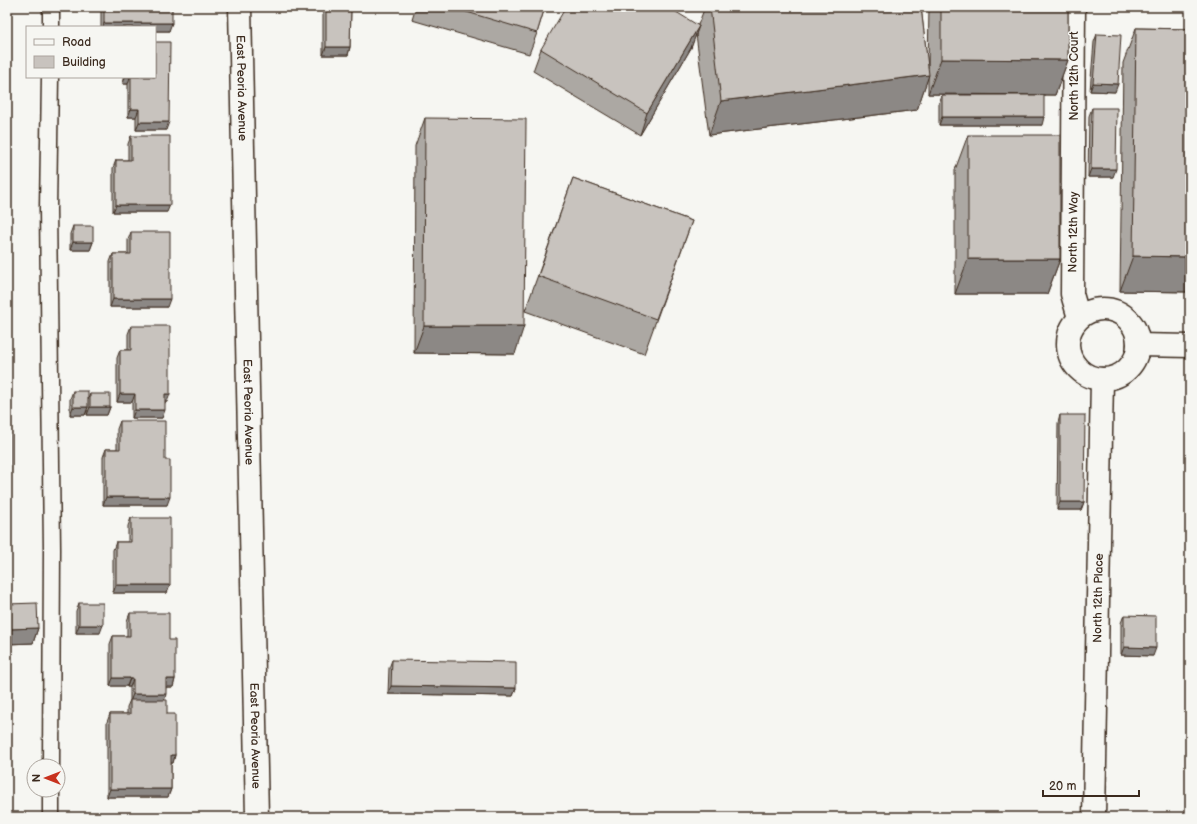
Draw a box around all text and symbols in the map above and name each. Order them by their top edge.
legend [26,26,156,78]
street label: North 12th Court [1067,31,1082,121]
text: Road [62,35,91,50]
street label: East Peoria Avenue [233,35,250,141]
text: Building [62,55,106,70]
street label: North 12th Way [1065,191,1082,273]
street label: East Peoria Avenue [239,359,257,465]
street label: North 12th Place [1090,553,1107,643]
street label: East Peoria Avenue [246,683,263,789]
north arrow [26,758,66,798]
scale bar [1043,772,1139,798]
text: N [30,774,43,782]
text: 20 m [1049,779,1076,794]

